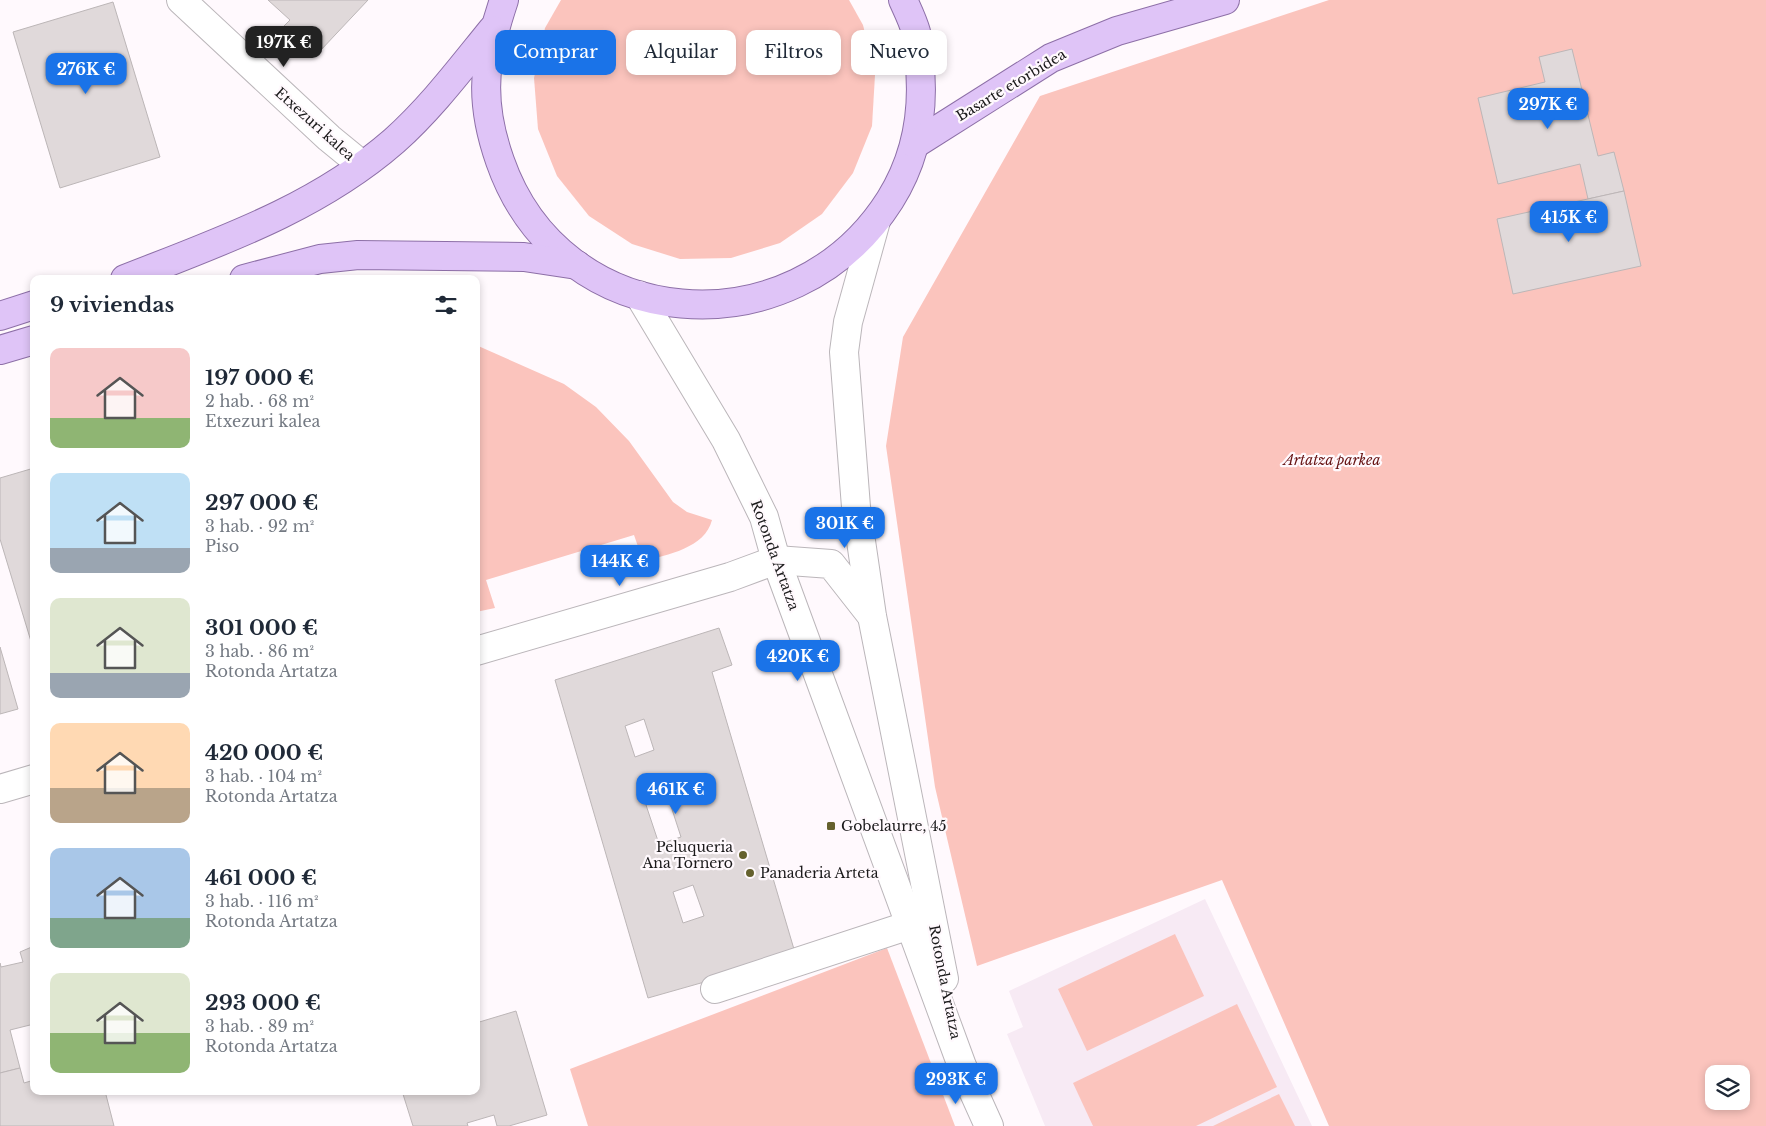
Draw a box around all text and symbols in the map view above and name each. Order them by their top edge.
pin: 197K € [243,26,325,68]
chip: Comprar [495,30,616,75]
chip: Alquilar [626,30,736,75]
chip: Filtros [746,30,841,75]
chip: Nuevo [851,30,947,75]
text: 197K € [256,32,312,52]
street label: Basarte etorbidea [953,45,1069,125]
pin: 276K € [45,52,127,95]
text: 276K € [57,59,115,79]
street label: Etxezuri kalea [271,83,359,165]
pin: 297K € [1507,88,1589,130]
text: 297K € [1519,94,1577,114]
pin: 415K € [1528,200,1610,243]
text: 415K € [1541,207,1597,227]
icon: filters [432,291,460,319]
text: 9 viviendas [50,292,174,318]
text: 197 000 € [205,365,314,391]
icon: home [90,368,150,428]
text: 2 hab. · 68 m² [205,391,314,411]
text: Etxezuri kalea [205,411,321,431]
park label: Artatza parkea [1282,451,1380,469]
text: 297 000 € [205,490,318,516]
icon: home [90,493,150,553]
street label: Rotonda Artatza [747,497,803,613]
pin: 301K € [804,506,886,549]
text: 301K € [816,513,874,533]
text: 3 hab. · 92 m² [205,516,314,536]
text: Piso [205,536,239,556]
pin: 144K € [579,544,661,587]
text: 144K € [591,551,649,571]
text: 301 000 € [205,615,318,641]
icon: home [90,618,150,678]
pin: 420K € [757,640,839,682]
text: 3 hab. · 86 m² [205,641,314,661]
text: 420K € [767,646,829,666]
text: Rotonda Artatza [205,661,338,681]
text: 420 000 € [205,740,323,766]
icon: home [90,743,150,803]
text: 3 hab. · 104 m² [205,766,322,786]
pin: 461K € [635,772,717,815]
text: 461K € [647,779,705,799]
text: Rotonda Artatza [205,786,338,806]
place label: Gobelaurre, 45 [841,817,946,835]
marker: Gobelaurre, 45 [825,820,837,832]
place label: Peluqueria Ana Tornero [641,838,733,872]
marker: Peluqueria Ana Tornero [737,849,749,861]
place label: Panaderia Arteta [760,864,879,882]
text: 461 000 € [205,865,317,891]
marker: Panaderia Arteta [744,867,756,879]
icon: home [90,868,150,928]
text: 3 hab. · 116 m² [205,891,319,911]
text: Rotonda Artatza [205,911,338,931]
street label: Rotonda Artatza [925,923,965,1041]
text: 293 000 € [205,990,321,1016]
icon: home [90,993,150,1053]
text: 3 hab. · 89 m² [205,1016,314,1036]
text: Rotonda Artatza [205,1036,338,1056]
pin: 293K € [915,1062,997,1105]
map controls [1705,1065,1750,1110]
button: layers [1705,1065,1750,1110]
text: 293K € [926,1069,986,1089]

